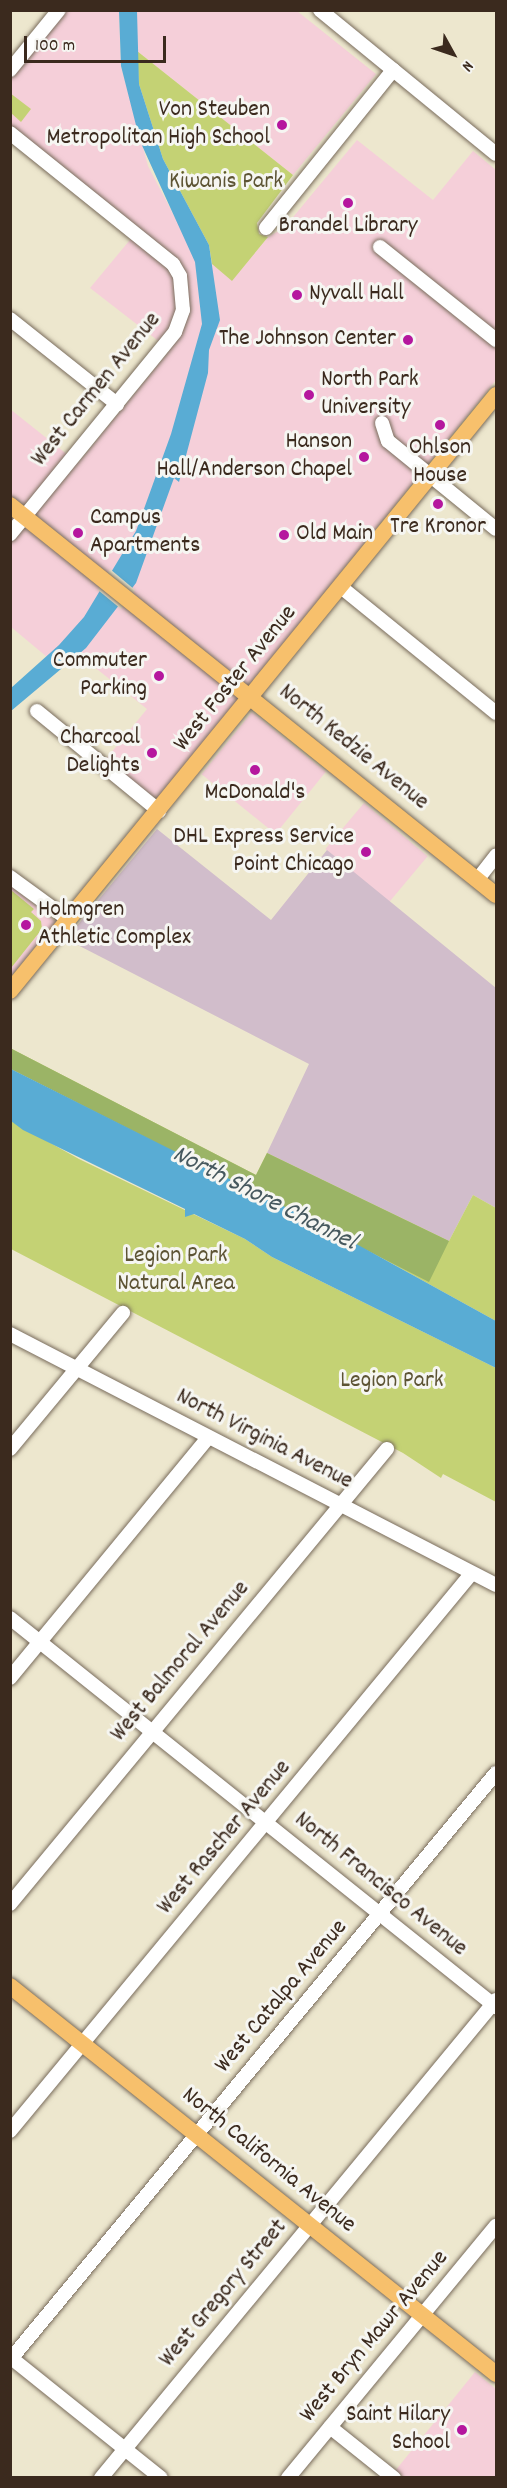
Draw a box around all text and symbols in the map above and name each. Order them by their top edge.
scale bar [27,24,170,62]
north arrow [423,24,483,84]
text: 100 m [35,34,75,59]
text: N [456,55,479,76]
place label: Von Steuben Metropolitan High School [46,97,270,153]
marker: Von Steuben Metropolitan High School [275,118,289,132]
park label: Kiwanis Park [169,169,283,197]
marker: Brandel Library [341,196,355,210]
place label: Brandel Library [278,213,418,241]
place label: Nyvall Hall [309,281,404,309]
marker: Nyvall Hall [290,288,304,302]
street label: West Carmen Avenue [26,307,168,473]
place label: The Johnson Center [219,326,396,354]
marker: The Johnson Center [401,333,415,347]
place label: North Park University [321,367,419,423]
marker: North Park University [302,388,316,402]
marker: Ohlson House [433,418,447,432]
place label: Hanson Hall/Anderson Chapel [156,429,352,485]
place label: Ohlson House [409,435,471,491]
marker: Hanson Hall/Anderson Chapel [357,450,371,464]
marker: Tre Kronor [431,497,445,511]
place label: Campus Apartments [90,505,200,561]
place label: Tre Kronor [390,514,486,542]
place label: Old Main [296,521,373,549]
marker: Campus Apartments [71,526,85,540]
marker: Old Main [277,528,291,542]
street label: West Foster Avenue [168,600,304,758]
place label: Commuter Parking [53,648,147,704]
marker: Commuter Parking [152,669,166,683]
street label: North Kedzie Avenue [272,679,434,817]
place label: Charcoal Delights [60,725,140,781]
marker: Charcoal Delights [145,746,159,760]
marker: McDonald's [248,763,262,777]
place label: McDonald's [205,780,305,808]
place label: DHL Express Service Point Chicago [173,824,354,880]
marker: DHL Express Service Point Chicago [359,845,373,859]
place label: Holmgren Athletic Complex [38,897,191,953]
marker: Holmgren Athletic Complex [19,918,33,932]
water label: North Shore Channel [167,1139,361,1259]
park label: Legion Park Natural Area [117,1243,235,1299]
park label: Legion Park [340,1368,444,1396]
street label: North Virginia Avenue [171,1383,357,1497]
street label: West Balmoral Avenue [105,1576,257,1748]
street label: West Rascher Avenue [152,1755,298,1921]
street label: North Francisco Avenue [288,1806,472,1964]
street label: West Catalpa Avenue [210,1915,354,2079]
street label: North California Avenue [175,2082,361,2240]
street label: West Gregory Street [154,2214,294,2374]
street label: West Bryn Mawr Avenue [294,2245,456,2429]
place label: Saint Hilary School [346,2402,450,2458]
marker: Saint Hilary School [455,2423,469,2437]

